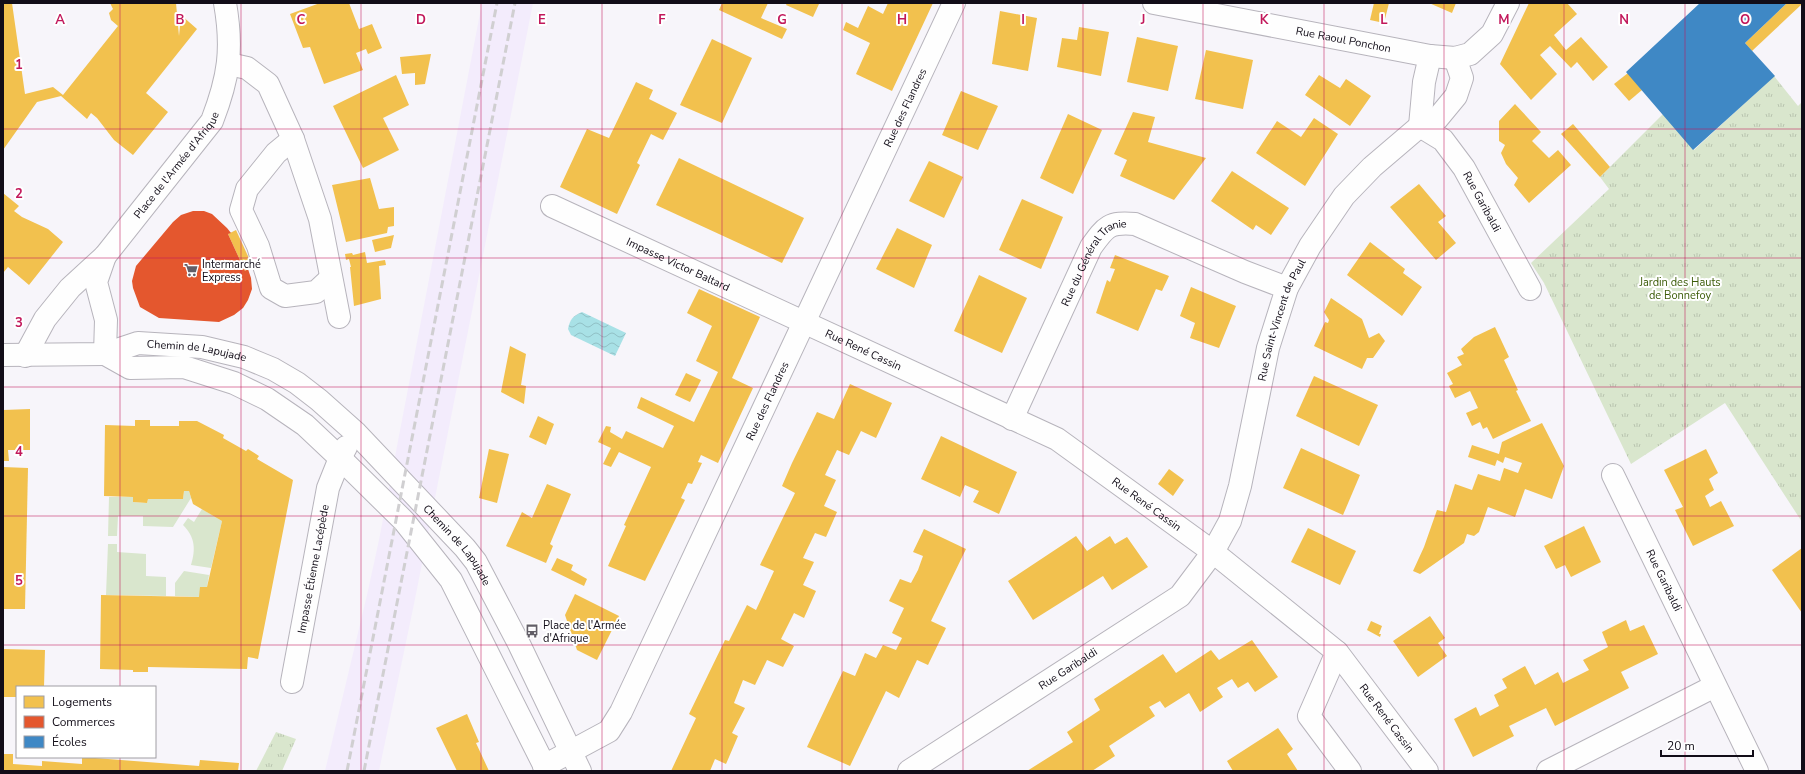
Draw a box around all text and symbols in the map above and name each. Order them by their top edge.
text: A [55,11,65,29]
text: B [176,11,185,29]
text: C [297,11,306,29]
text: D [416,11,426,29]
text: E [538,11,546,29]
text: F [658,11,666,29]
text: G [777,11,787,29]
text: H [897,11,907,29]
text: I [1021,11,1025,29]
text: J [1140,11,1145,29]
text: K [1260,11,1269,29]
text: L [1380,11,1388,29]
text: M [1498,11,1510,29]
text: N [1619,11,1629,29]
text: O [1740,11,1750,29]
street label: Rue Raoul Ponchon [1295,23,1392,56]
text: 1 [15,56,23,74]
street label: Rue des Flandres [880,66,930,150]
street label: Place de l'Armée d'Afrique [131,110,223,222]
street label: Rue Garibaldi [1459,169,1504,235]
text: 2 [15,185,23,203]
street label: Rue du Général Tranie [1058,217,1127,309]
street label: Impasse Victor Baltard [624,234,732,295]
street label: Rue Saint-Vincent de Paul [1254,256,1310,382]
place label: Intermarché Express [202,257,261,285]
supermarket icon: Intermarché Express [183,262,199,278]
park label: Jardin des Hauts de Bonnefoy [1638,275,1721,303]
text: 3 [15,314,23,332]
street label: Rue René Cassin [823,326,904,374]
street label: Chemin de Lapujade [146,337,248,365]
street label: Rue des Flandres [743,359,793,443]
text: 4 [15,443,23,461]
street label: Rue René Cassin [1109,474,1184,535]
street label: Chemin de Lapujade [420,501,494,588]
street label: Impasse Étienne Lacépède [294,503,333,635]
street label: Rue Garibaldi [1642,547,1685,614]
text: 5 [15,572,23,590]
place label: Place de l'Armée d'Afrique [543,618,626,646]
bus stop icon: Place de l'Armée d'Afrique [524,623,540,639]
street label: Rue Garibaldi [1036,644,1100,693]
street label: Rue René Cassin [1356,681,1418,756]
legend [16,686,156,758]
text: Logements [52,694,112,710]
text: Commerces [52,714,115,730]
scale bar [1661,732,1753,758]
text: Écoles [52,734,87,750]
text: 20 m [1667,738,1695,754]

